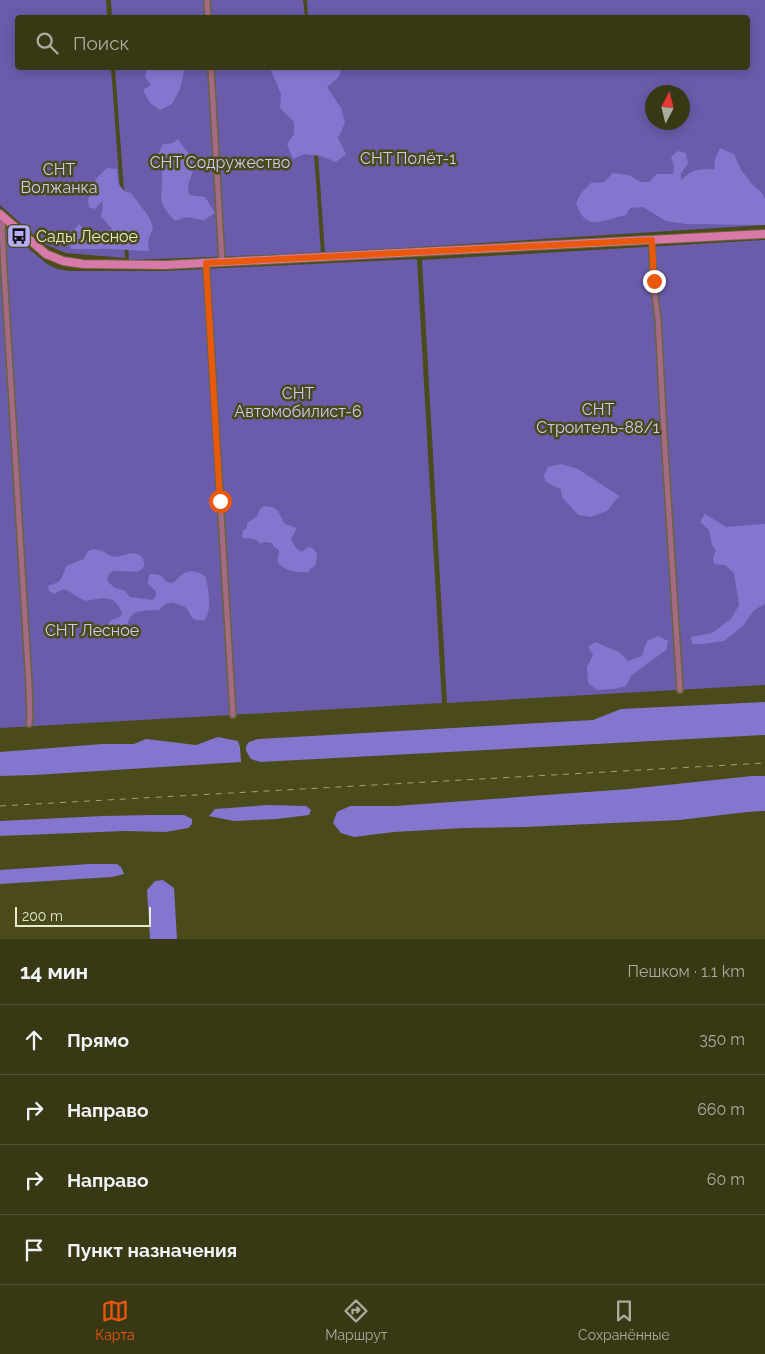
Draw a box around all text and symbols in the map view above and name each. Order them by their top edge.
search box [15,15,750,70]
icon: search [33,29,61,57]
text: Поиск [73,32,129,54]
north arrow [645,85,690,130]
park label: СНТ Полёт-1 [360,149,456,168]
park label: СНТ Содружество [150,153,290,172]
park label: СНТ Волжанка [21,160,97,197]
bus stop icon: Сады Лесное [6,223,32,249]
place label: Сады Лесное [36,227,138,246]
route end [643,270,666,293]
park label: СНТ Автомобилист-6 [234,384,362,421]
park label: СНТ Строитель-88/1 [536,400,660,437]
route start [209,490,232,513]
park label: СНТ Лесное [45,621,139,640]
scale bar [15,904,151,927]
text: 200 m [22,908,63,924]
text: 14 мин [20,959,88,984]
text: Пешком · 1.1 km [628,962,745,981]
icon: ahead [20,1026,48,1054]
text: Прямо [67,1029,129,1051]
text: 350 m [699,1030,745,1049]
icon: right [20,1096,48,1124]
text: Направо [67,1099,148,1121]
text: 660 m [697,1100,745,1119]
icon: right [20,1166,48,1194]
text: Направо [67,1169,148,1191]
text: 60 m [707,1170,745,1189]
icon: arrive [20,1236,48,1264]
text: Пункт назначения [67,1239,237,1261]
tab: Карта [95,1297,135,1343]
tab: Маршрут [325,1297,388,1343]
tab: Сохранённые [578,1297,670,1343]

